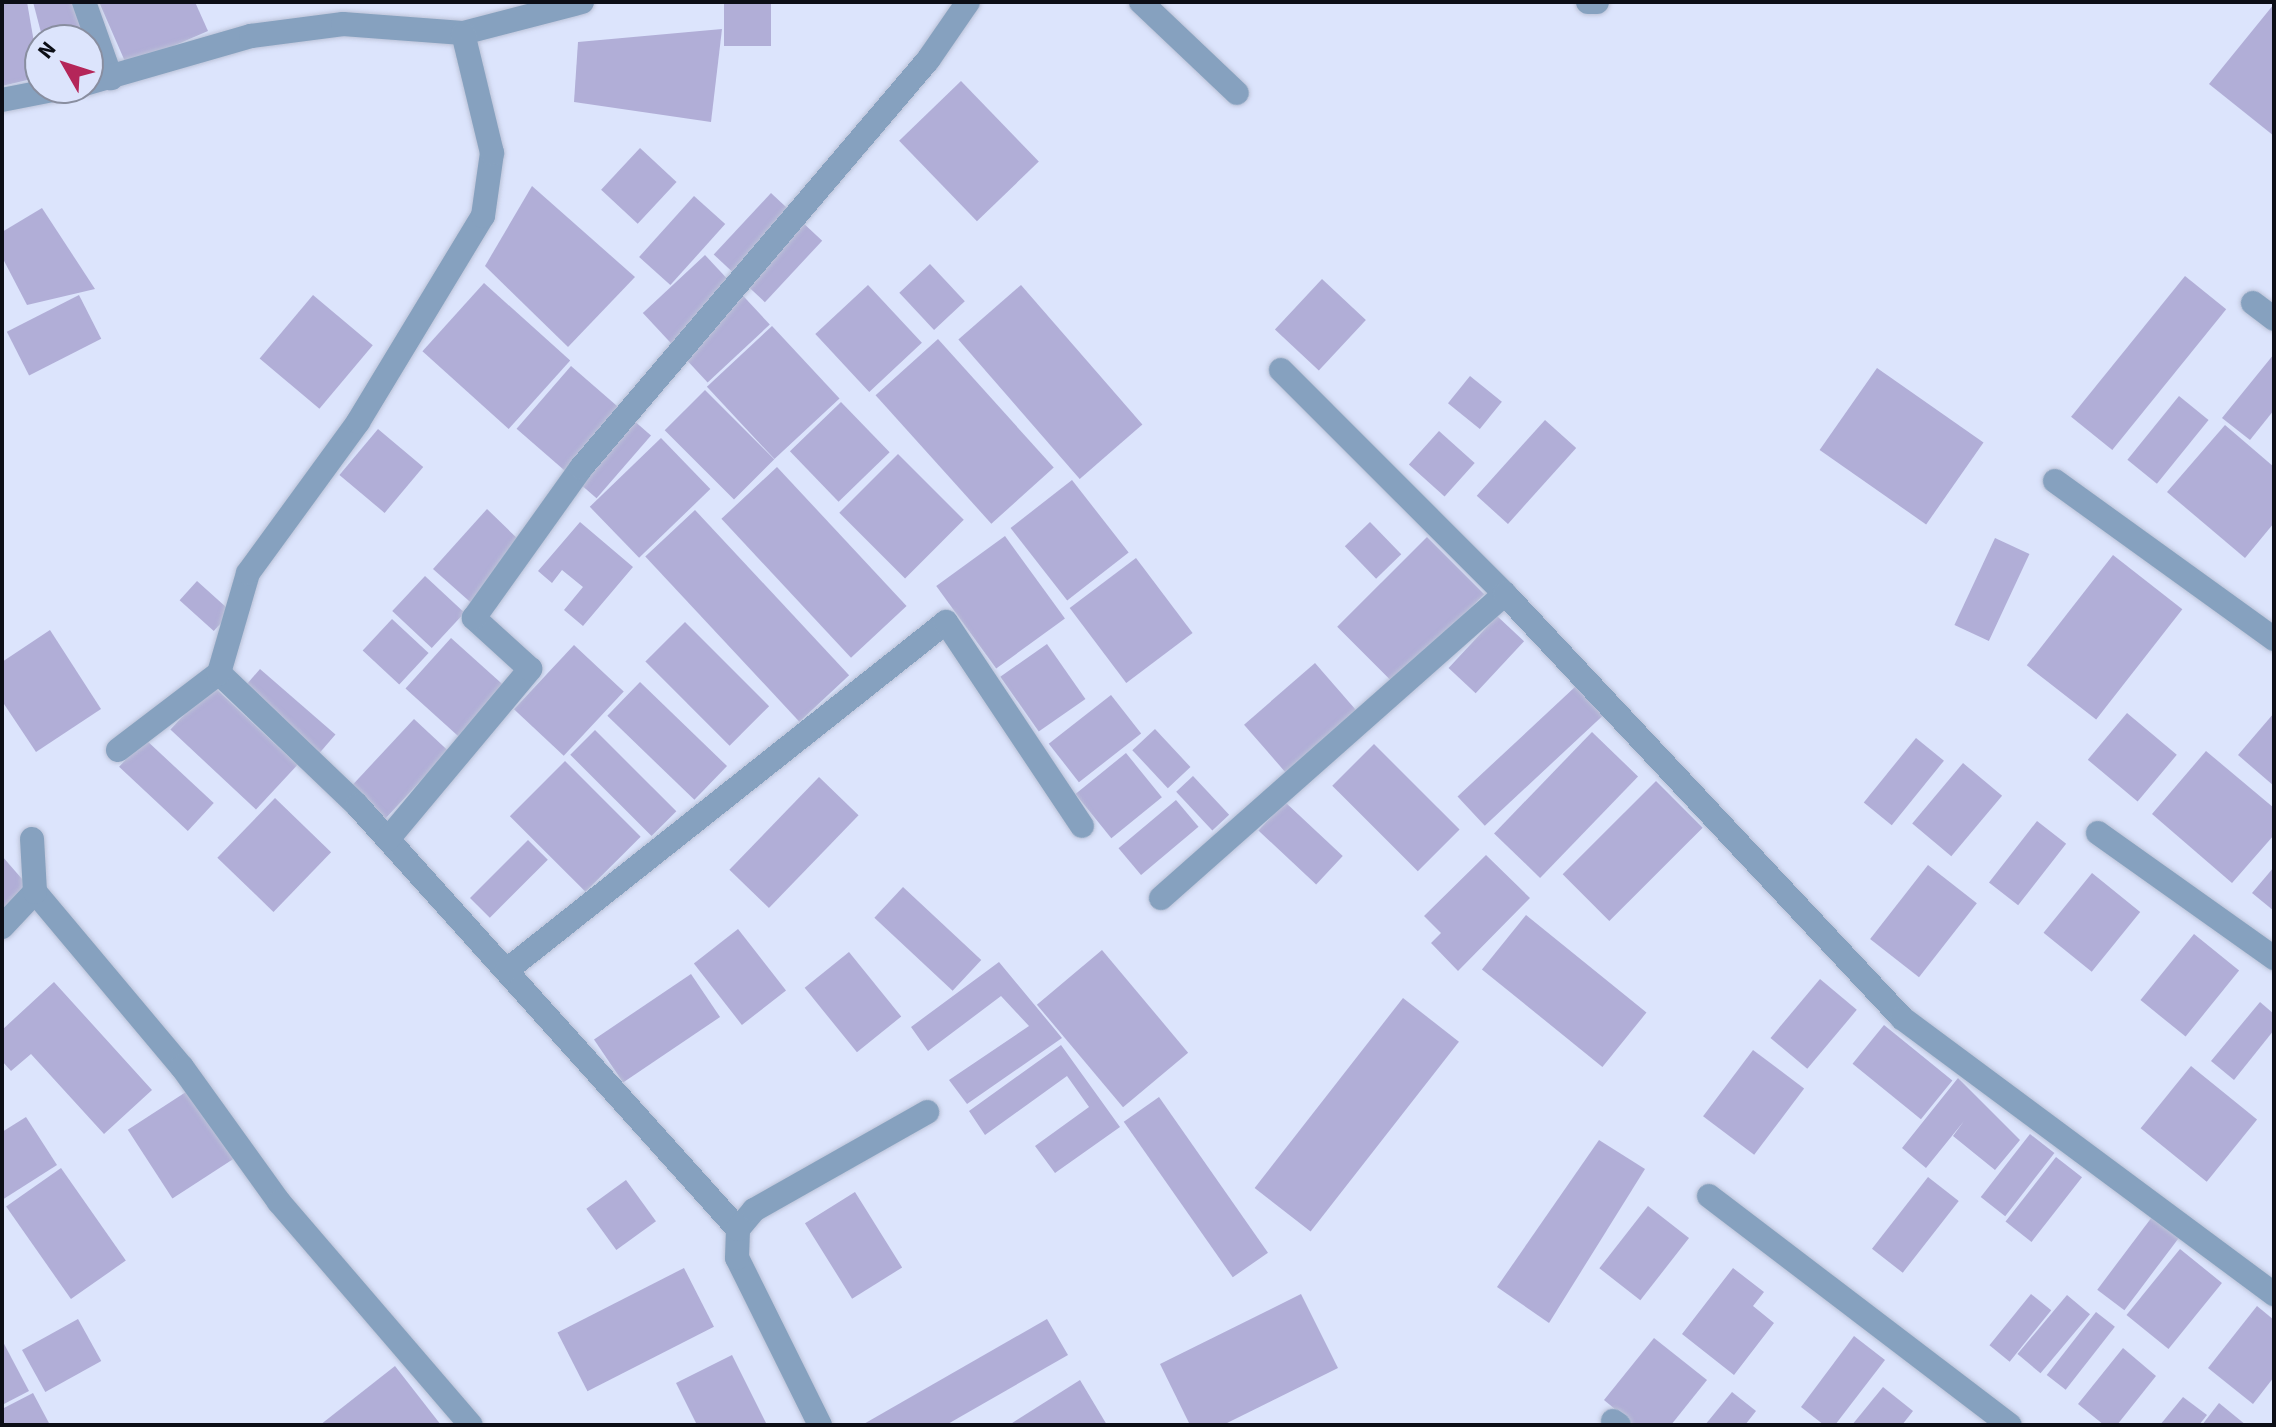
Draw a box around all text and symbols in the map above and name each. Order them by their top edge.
north arrow [24,24,104,104]
text: N [30,34,64,66]

